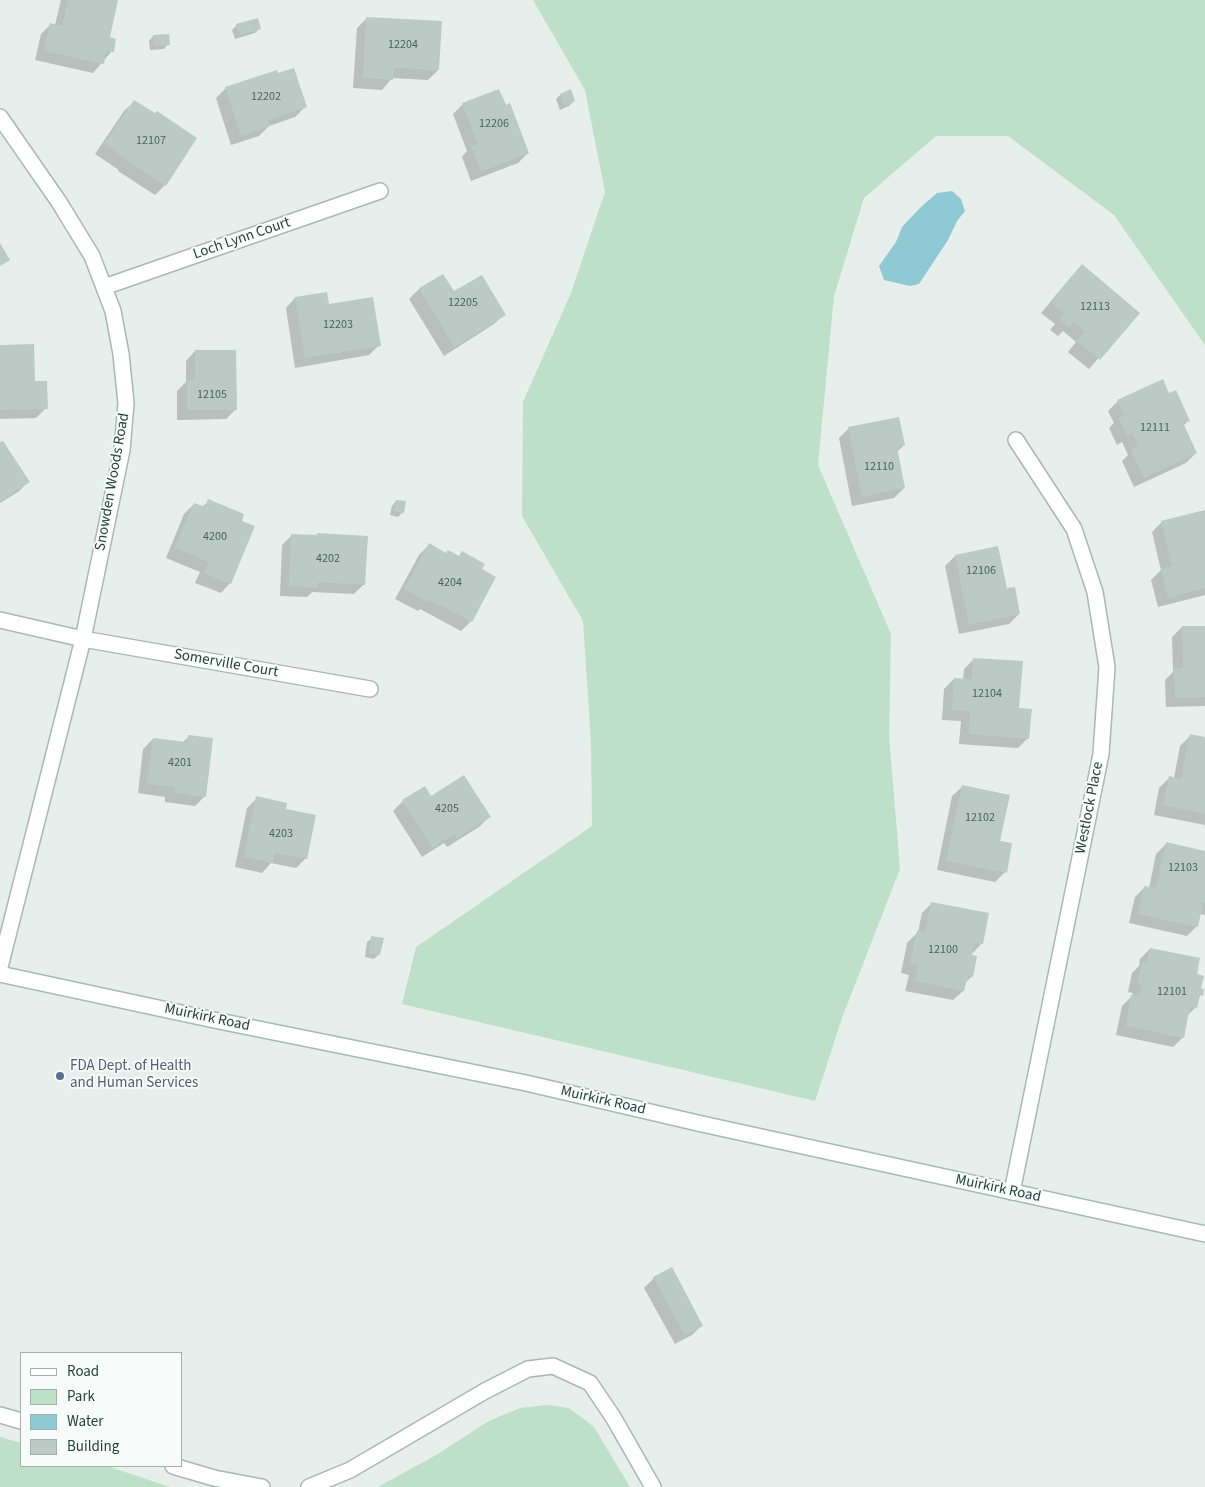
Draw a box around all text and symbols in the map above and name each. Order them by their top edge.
house number: 12204 [388,38,418,52]
house number: 12202 [251,90,281,104]
house number: 12206 [479,117,509,131]
house number: 12107 [136,134,166,148]
street label: Loch Lynn Court [191,214,293,264]
house number: 12205 [448,296,478,310]
house number: 12113 [1080,300,1110,314]
house number: 12203 [323,318,353,332]
house number: 12105 [197,388,227,402]
street label: Snowden Woods Road [92,412,134,552]
house number: 12111 [1140,421,1170,435]
house number: 12110 [864,460,894,474]
house number: 4200 [203,530,227,544]
house number: 4202 [316,552,340,566]
house number: 12106 [966,564,996,578]
house number: 4204 [438,576,462,590]
street label: Somerville Court [172,646,280,682]
house number: 12104 [972,687,1002,701]
house number: 4201 [168,756,192,770]
street label: Westlock Place [1072,760,1108,856]
house number: 4205 [435,802,459,816]
house number: 12102 [965,811,995,825]
house number: 4203 [269,827,293,841]
house number: 12103 [1168,861,1198,875]
house number: 12100 [928,943,958,957]
house number: 12101 [1157,985,1187,999]
street label: Muirkirk Road [163,1000,251,1036]
place label: FDA Dept. of Health and Human Services [70,1058,198,1093]
marker: FDA Dept. of Health and Human Services [54,1070,66,1082]
street label: Muirkirk Road [559,1082,647,1120]
street label: Muirkirk Road [954,1171,1042,1207]
legend [20,1352,182,1467]
text: Road [67,1361,99,1382]
text: Park [67,1386,95,1407]
text: Water [67,1411,103,1432]
text: Building [67,1436,119,1457]

